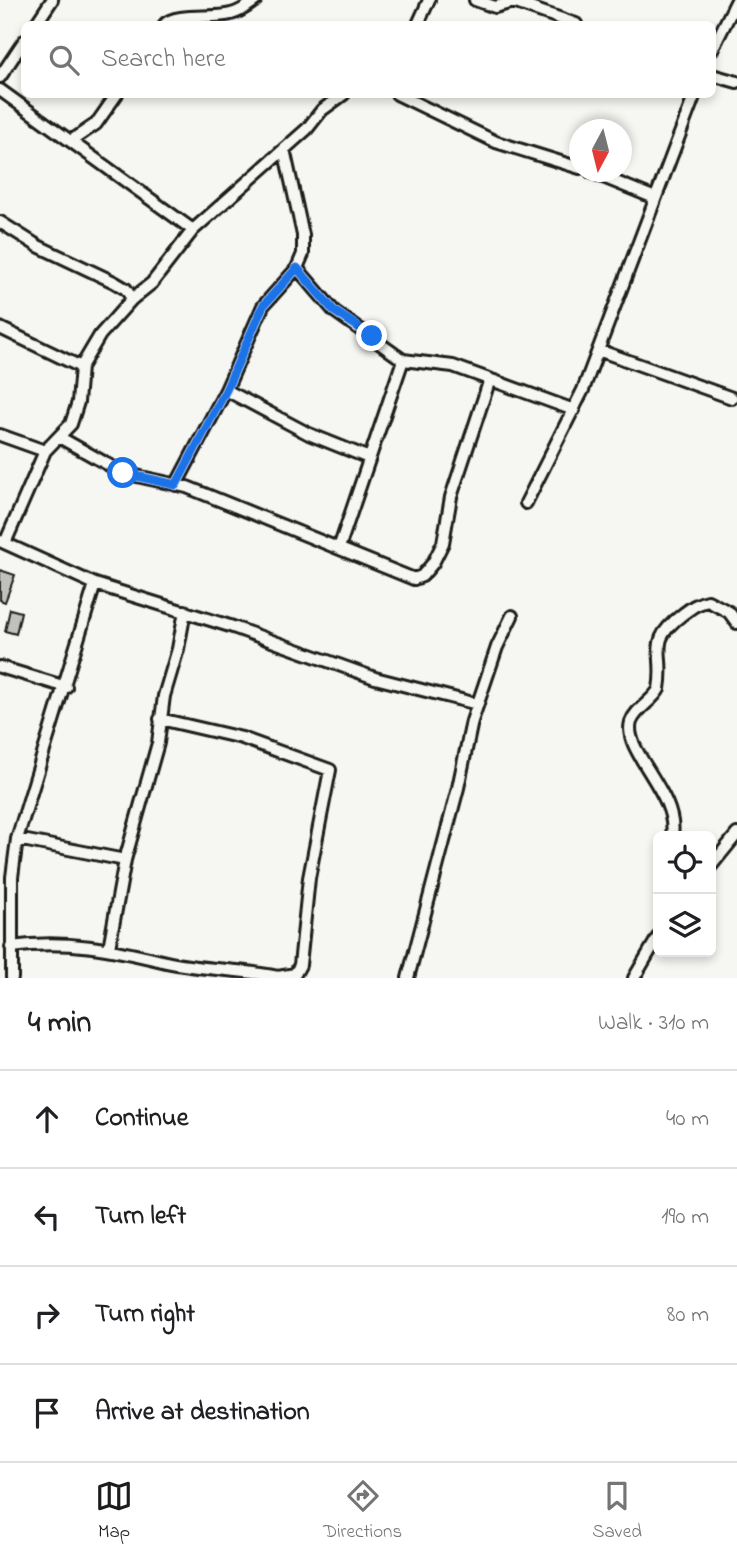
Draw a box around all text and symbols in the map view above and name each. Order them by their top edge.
search box [21,21,716,98]
icon: search [45,41,83,79]
text: Search here [101,41,226,79]
north arrow [569,119,632,182]
route end [356,320,387,351]
route start [107,457,138,488]
map controls [653,831,716,957]
button: locate [653,831,716,894]
button: layers [653,894,716,957]
text: 4 min [28,1002,91,1046]
text: Walk · 310 m [598,1007,709,1040]
icon: ahead [28,1100,66,1138]
text: Continue [95,1100,188,1138]
text: 40 m [666,1103,709,1136]
icon: left [28,1198,66,1236]
text: Turn left [95,1198,186,1236]
text: 190 m [661,1201,709,1234]
icon: right [28,1296,66,1334]
text: Turn right [95,1296,195,1334]
text: 80 m [667,1299,709,1332]
icon: arrive [28,1394,66,1432]
text: Arrive at destination [95,1394,310,1432]
tab: Map [95,1477,133,1546]
tab: Directions [323,1477,402,1546]
tab: Saved [592,1477,642,1546]

